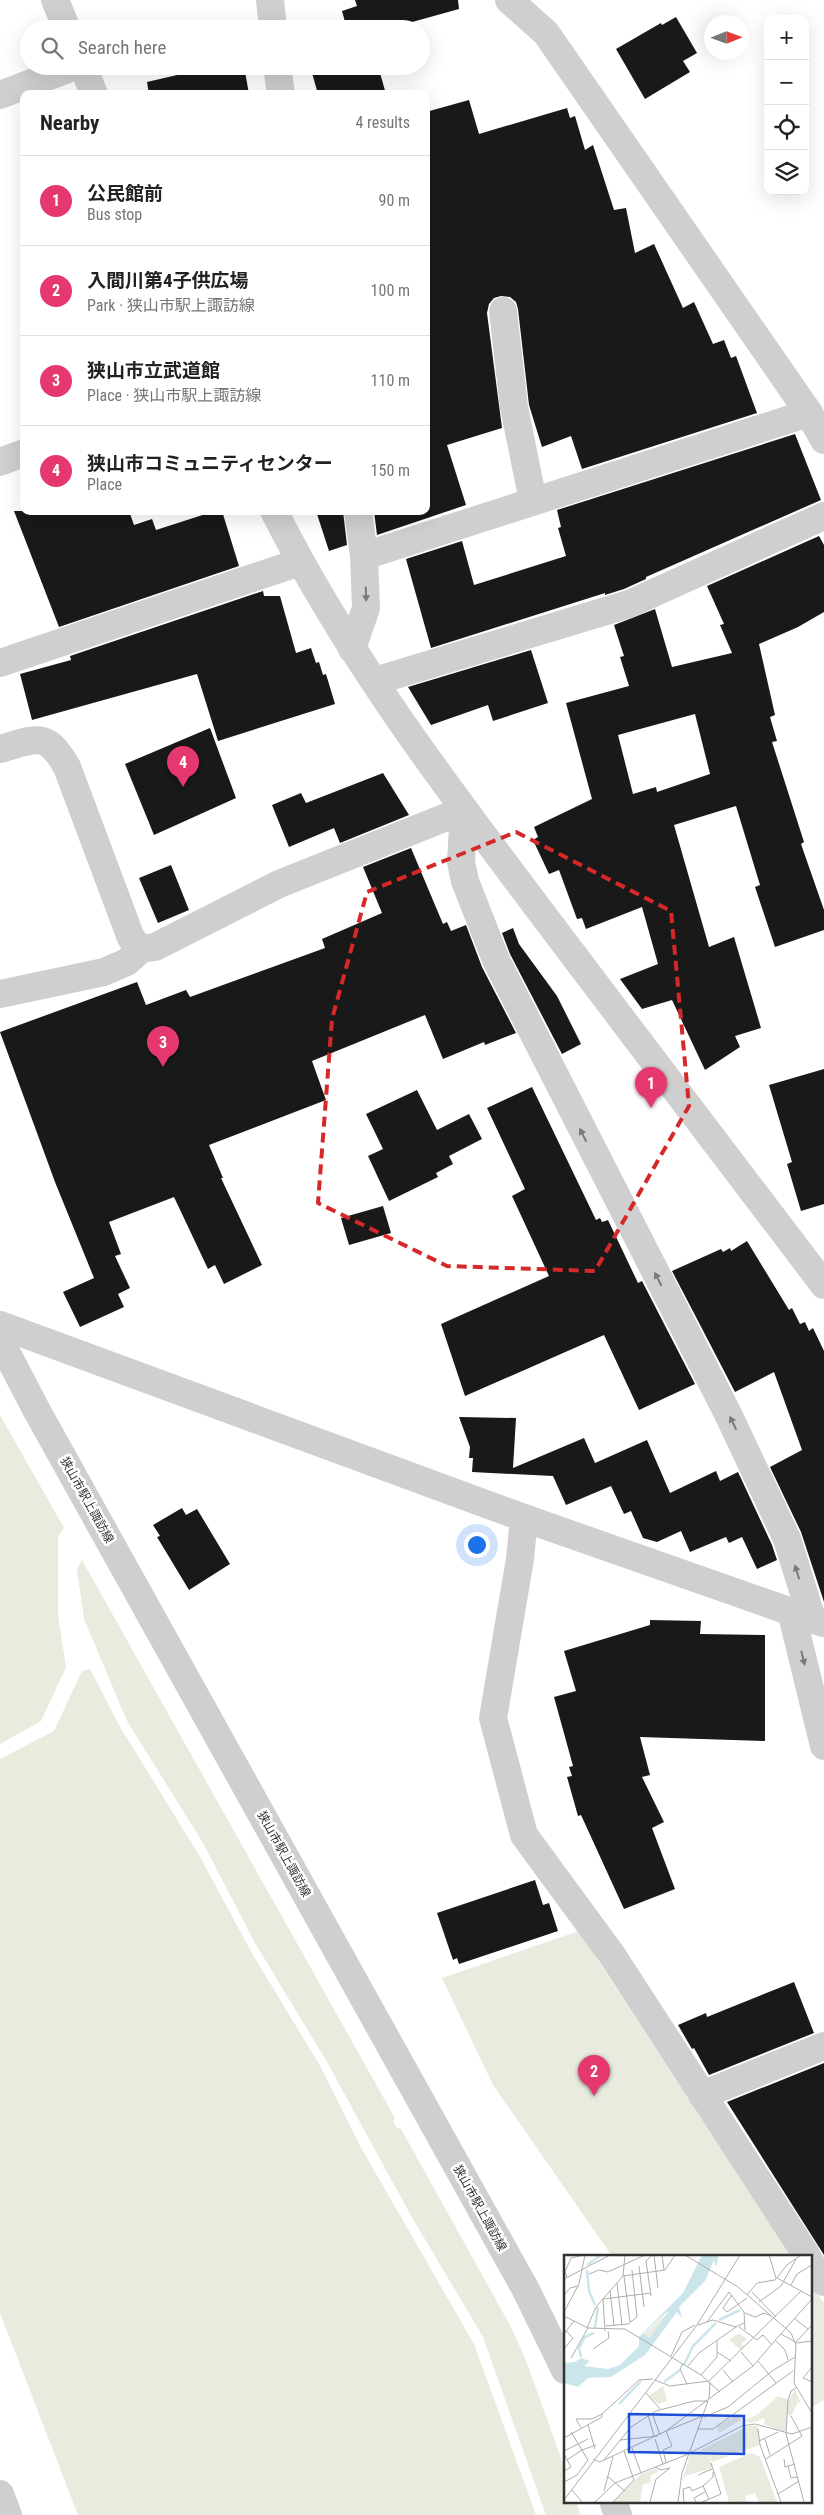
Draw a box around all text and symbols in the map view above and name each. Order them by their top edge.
north arrow [704,15,749,60]
map controls [764,15,809,195]
button: + [764,15,809,60]
search box [20,20,430,75]
icon: search [38,34,66,62]
text: Search here [78,36,166,59]
button: − [764,60,809,105]
button: locate [764,105,809,150]
text: Nearby [40,111,99,135]
text: 4 results [355,113,410,132]
button: layers [764,150,809,195]
text: 公民館前 [87,182,163,205]
text: 1 [52,191,60,210]
text: 90 m [378,191,410,210]
text: Bus stop [87,205,142,224]
text: 入間川第4子供広場 [87,269,249,292]
text: 2 [52,281,60,300]
text: 100 m [371,281,410,300]
text: Park · 狭山市駅上諏訪線 [87,296,255,315]
text: 狭山市立武道館 [87,359,220,382]
text: 3 [52,371,60,390]
text: 110 m [371,371,410,390]
text: Place · 狭山市駅上諏訪線 [87,386,261,405]
text: 狭山市コミュニティセンター [87,452,333,475]
text: 4 [52,461,60,480]
text: 150 m [371,461,410,480]
text: Place [87,475,122,494]
one-way arrow [362,587,370,603]
pin: 4 [167,746,199,787]
pin: 3 [147,1026,179,1067]
pin: 1 [635,1067,667,1108]
one-way arrow [579,1127,587,1142]
one-way arrow [654,1272,662,1286]
one-way arrow [728,1416,736,1430]
street label: 狭山市駅上諏訪線 [58,1455,116,1545]
your location [464,1532,490,1558]
one-way arrow [793,1565,800,1580]
one-way arrow [799,1651,807,1666]
street label: 狭山市駅上諏訪線 [255,1809,313,1899]
pin: 2 [578,2055,610,2096]
street label: 狭山市駅上諏訪線 [451,2163,509,2253]
inset map [564,2255,812,2502]

